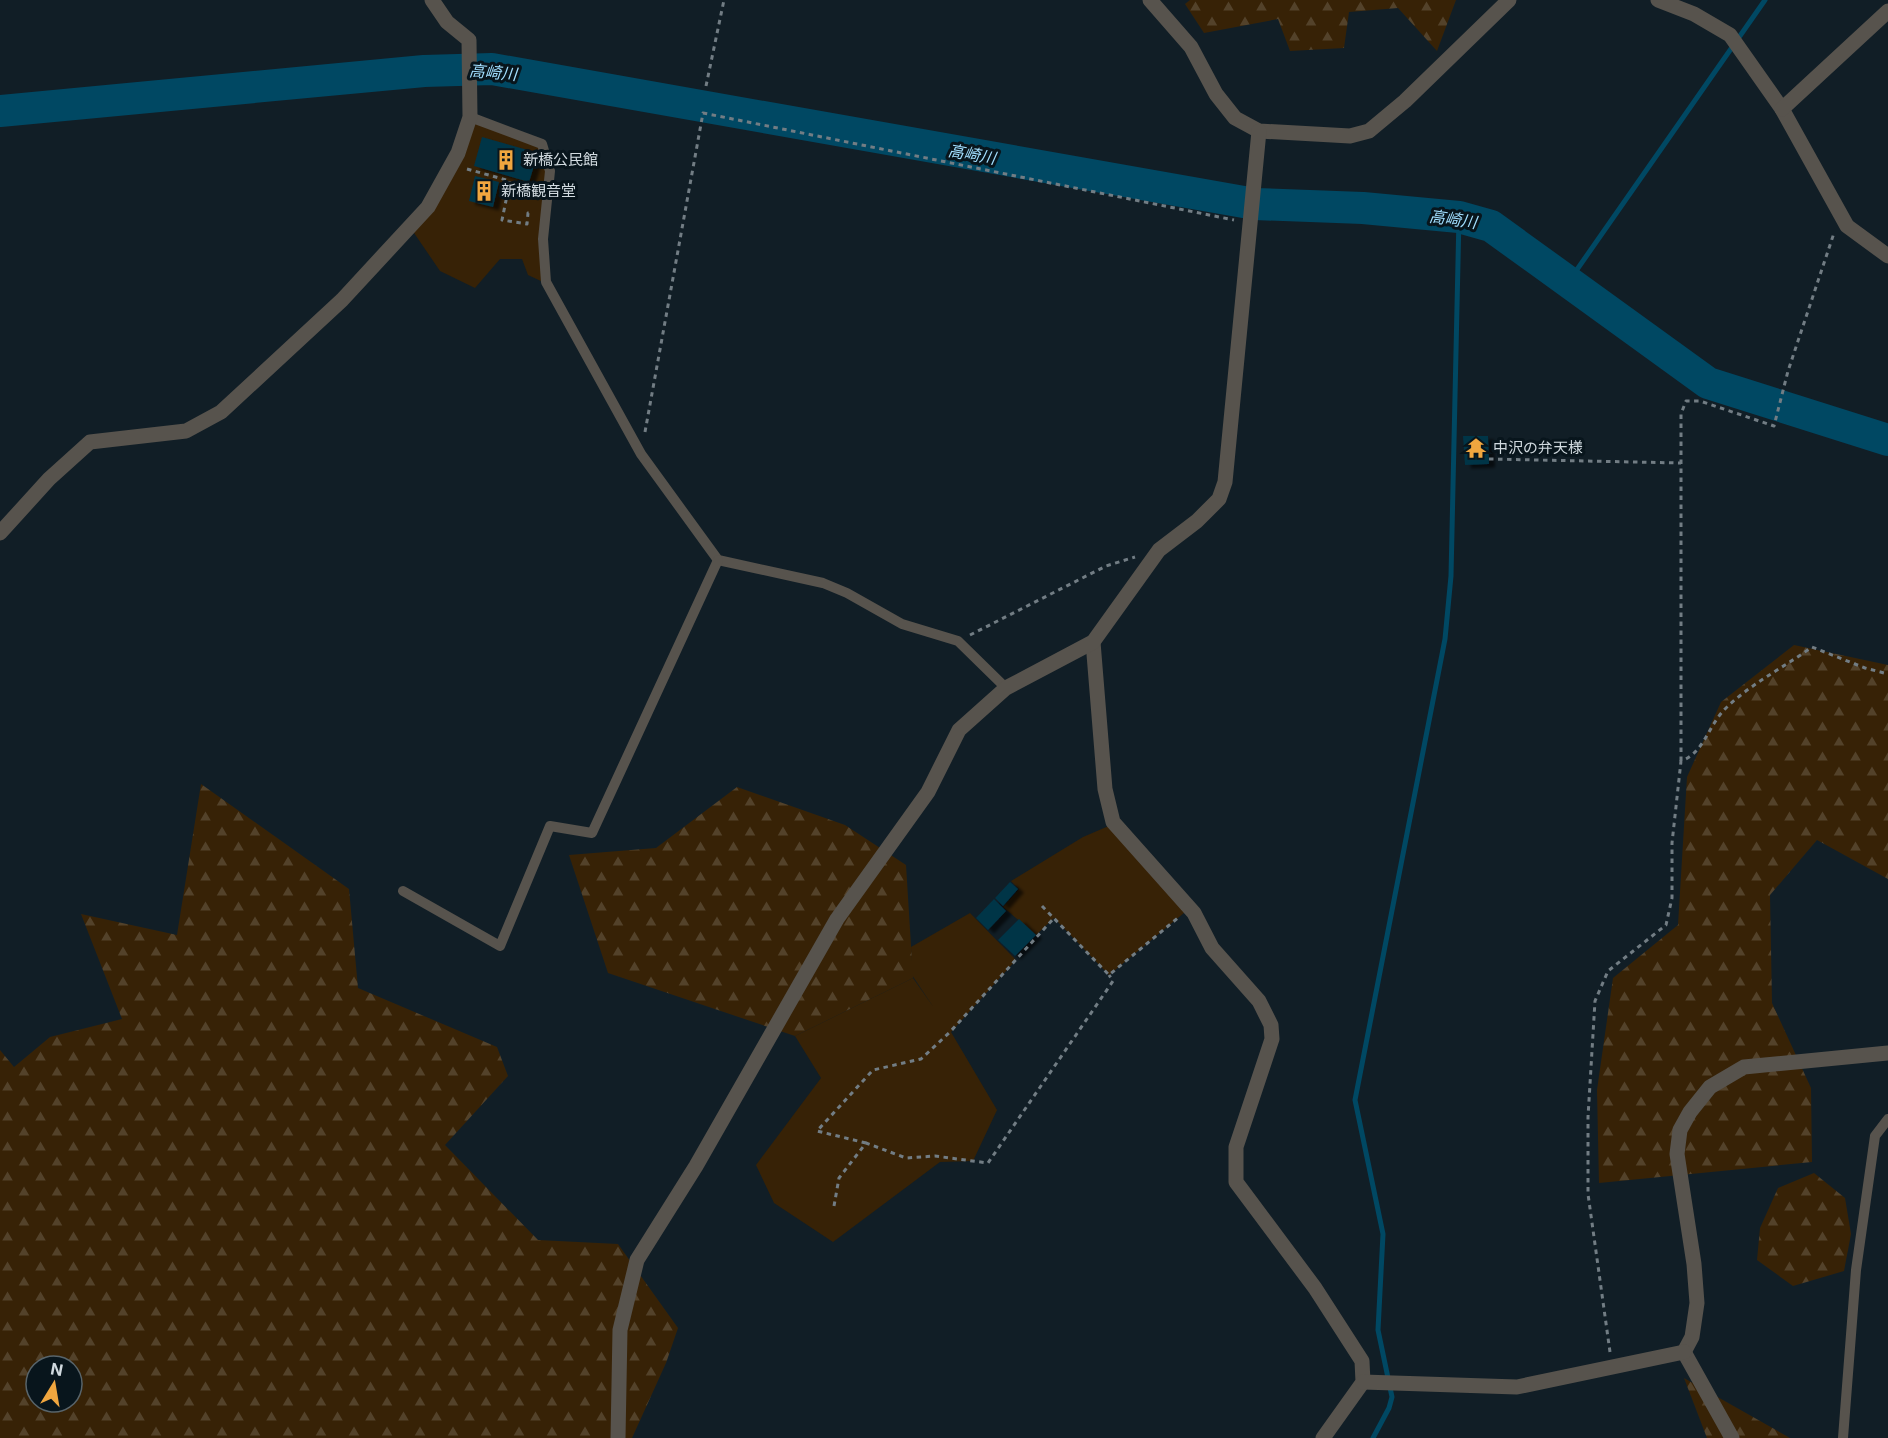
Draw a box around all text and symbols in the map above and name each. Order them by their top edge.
water label: 高崎川 [468,60,520,84]
water label: 高崎川 [947,140,999,168]
building icon: 新橋公民館 [494,148,518,172]
place label: 新橋公民館 [523,150,598,169]
building icon: 新橋観音堂 [472,179,496,203]
place label: 新橋観音堂 [501,181,576,200]
water label: 高崎川 [1428,206,1480,233]
temple icon: 中沢の弁天様 [1464,436,1488,460]
place label: 中沢の弁天様 [1493,438,1583,457]
north arrow [24,1354,84,1414]
text: N [49,1358,65,1380]

